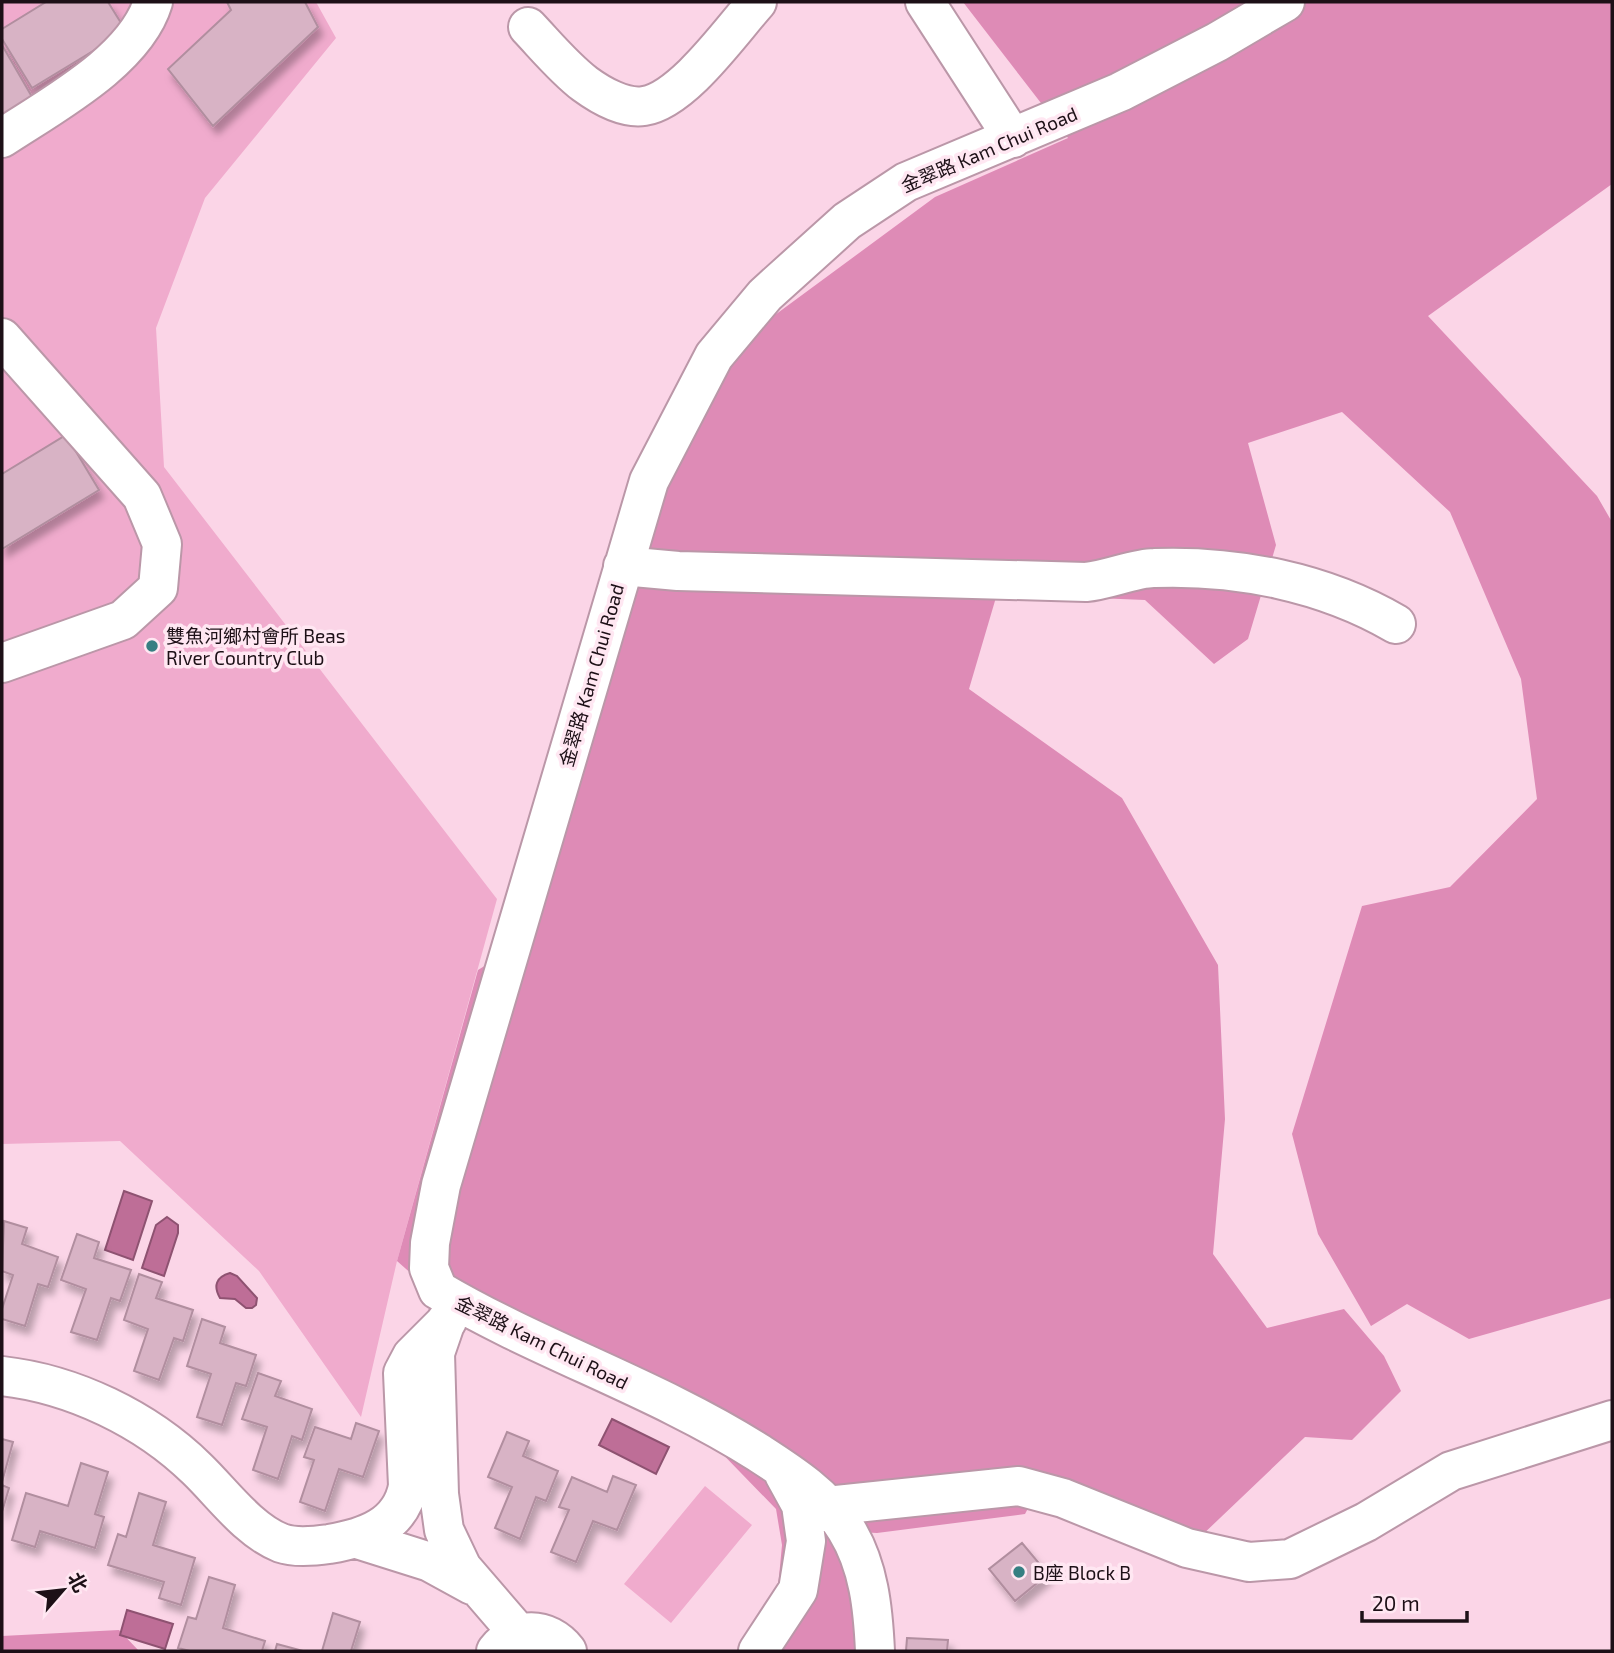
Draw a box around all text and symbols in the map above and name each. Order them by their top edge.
street label: 金翠路 Kam Chui Road [897,101,1081,197]
street label: 金翠路 Kam Chui Road [554,581,628,769]
place label: 雙魚河鄉村會所 Beas River Country Club [166,624,345,669]
marker: 雙魚河鄉村會所 Beas River Country Club [144,638,160,654]
street label: 金翠路 Kam Chui Road [452,1290,632,1394]
north arrow [28,1555,98,1625]
place label: B座 Block B [1033,1561,1131,1584]
marker: B座 Block B [1011,1564,1027,1580]
text: 北 [64,1568,93,1596]
scale bar [1362,1580,1467,1624]
text: 20 m [1372,1590,1420,1615]

